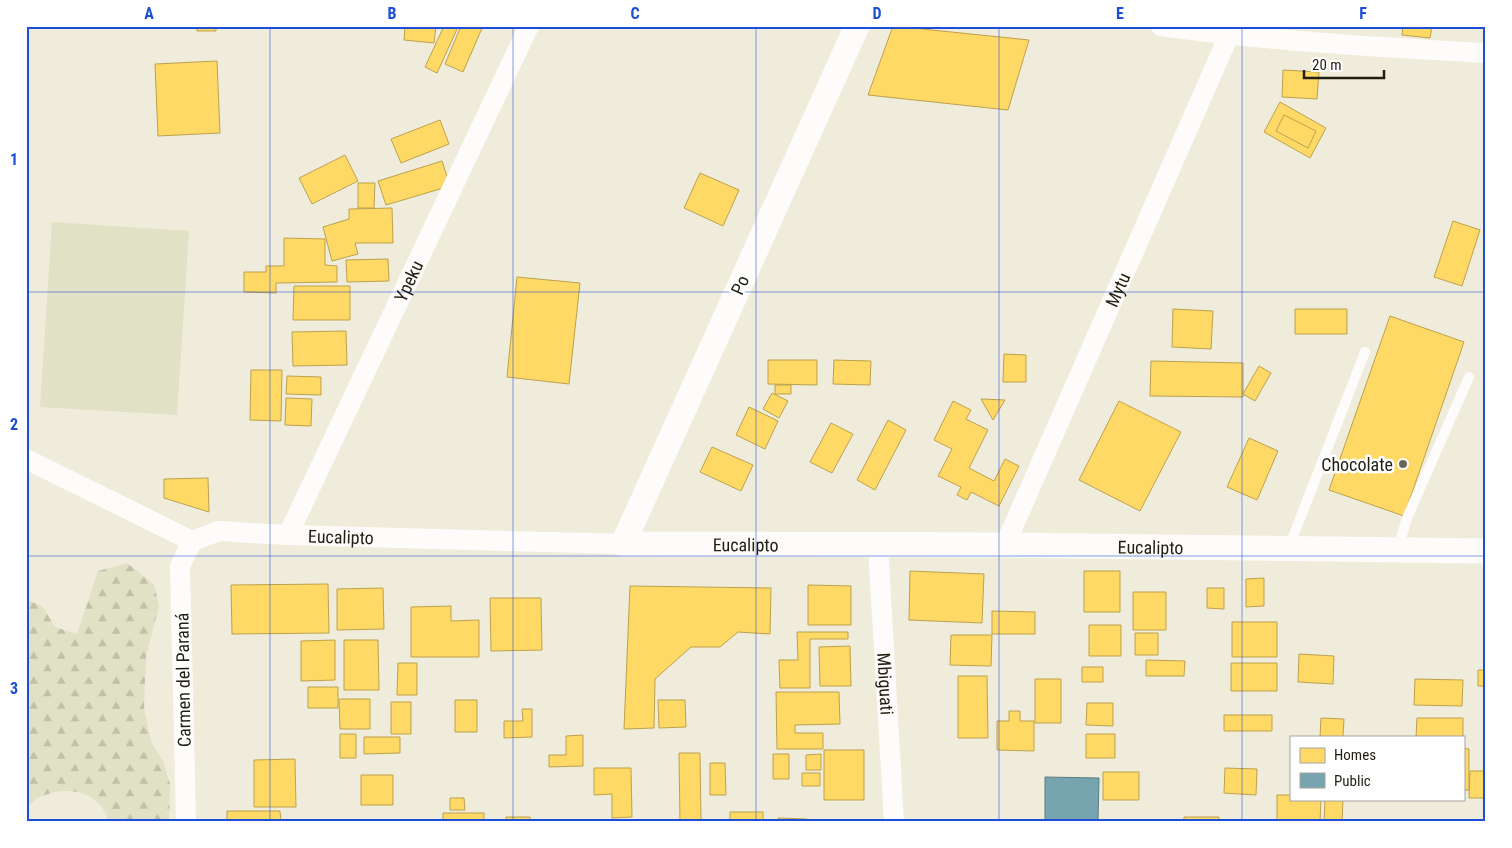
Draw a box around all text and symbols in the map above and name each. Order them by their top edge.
text: A [144,4,154,23]
text: B [388,4,397,23]
text: C [630,4,640,23]
text: D [872,4,882,23]
text: E [1116,4,1124,23]
text: F [1359,4,1367,23]
scale bar [1304,48,1384,80]
text: 20 m [1312,56,1342,74]
text: 1 [10,150,18,169]
street label: Ypeku [390,257,427,305]
street label: Mytu [1101,269,1134,310]
street label: Po [727,272,753,298]
text: 2 [10,415,18,434]
place label: Chocolate [1321,454,1393,475]
marker: Chocolate [1397,458,1409,470]
street label: Eucalipto [308,525,374,548]
street label: Eucalipto [713,534,779,555]
street label: Eucalipto [1118,536,1184,558]
street label: Carmen del Paraná [171,613,195,747]
street label: Mbiguati [874,652,898,715]
text: 3 [10,679,18,698]
legend [1290,736,1464,800]
text: Homes [1334,746,1376,764]
text: Public [1334,772,1371,790]

